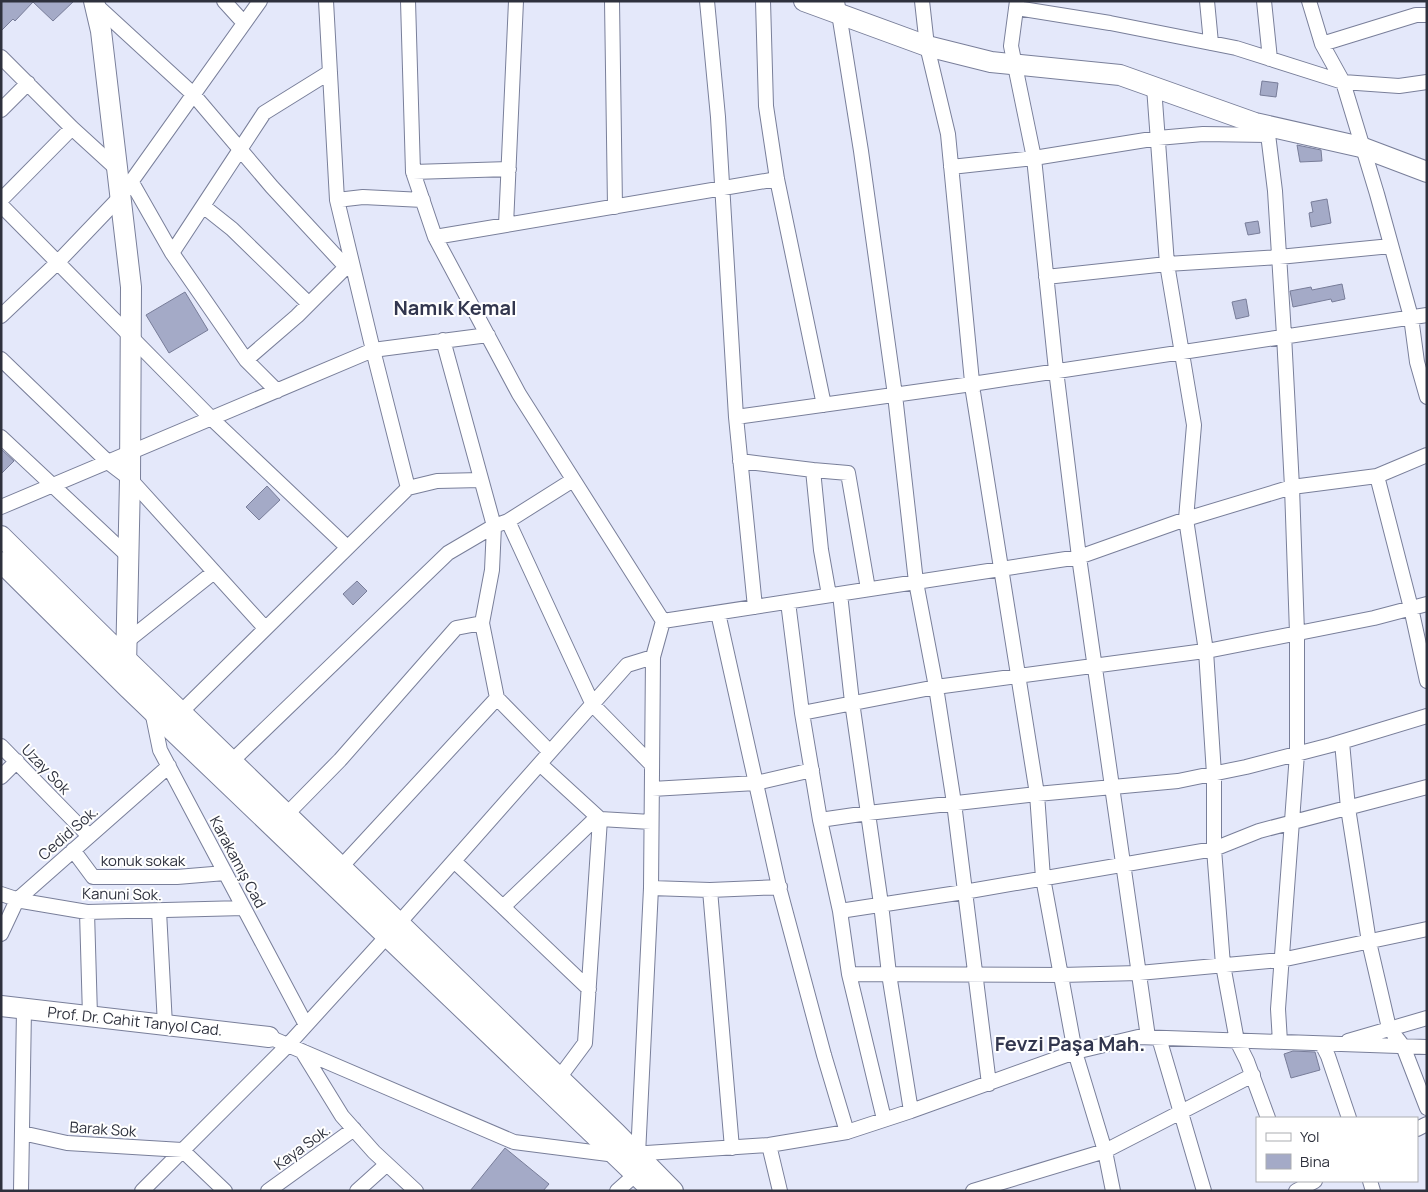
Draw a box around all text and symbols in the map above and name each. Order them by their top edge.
district label: Namık Kemal [393,294,517,321]
street label: Uzay Sok [17,739,76,799]
street label: Cedid Sok. [34,801,102,865]
street label: Karakamış Cad [205,812,271,912]
street label: konuk sokak [101,850,186,871]
street label: Kanuni Sok. [82,883,162,905]
street label: Prof. Dr. Cahit Tanyol Cad. [47,1001,223,1041]
district label: Fevzi Paşa Mah. [995,1030,1145,1057]
street label: Barak Sok [69,1116,138,1142]
legend [1256,1117,1418,1182]
street label: Kaya Sok. [269,1119,335,1175]
text: Yol [1300,1126,1320,1147]
text: Bina [1300,1151,1330,1172]

